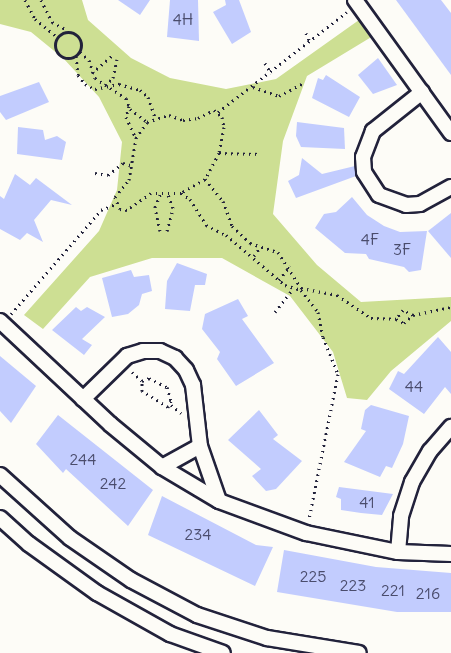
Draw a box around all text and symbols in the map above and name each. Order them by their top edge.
house number: 4H [173,9,193,29]
house number: 4F [361,229,379,249]
house number: 3F [393,239,411,259]
house number: 44 [405,376,423,396]
house number: 244 [69,449,97,469]
house number: 242 [100,473,126,493]
house number: 41 [359,492,375,512]
house number: 234 [184,524,212,544]
house number: 225 [300,566,326,586]
house number: 223 [340,575,366,595]
house number: 221 [381,580,405,600]
house number: 216 [416,583,440,603]

